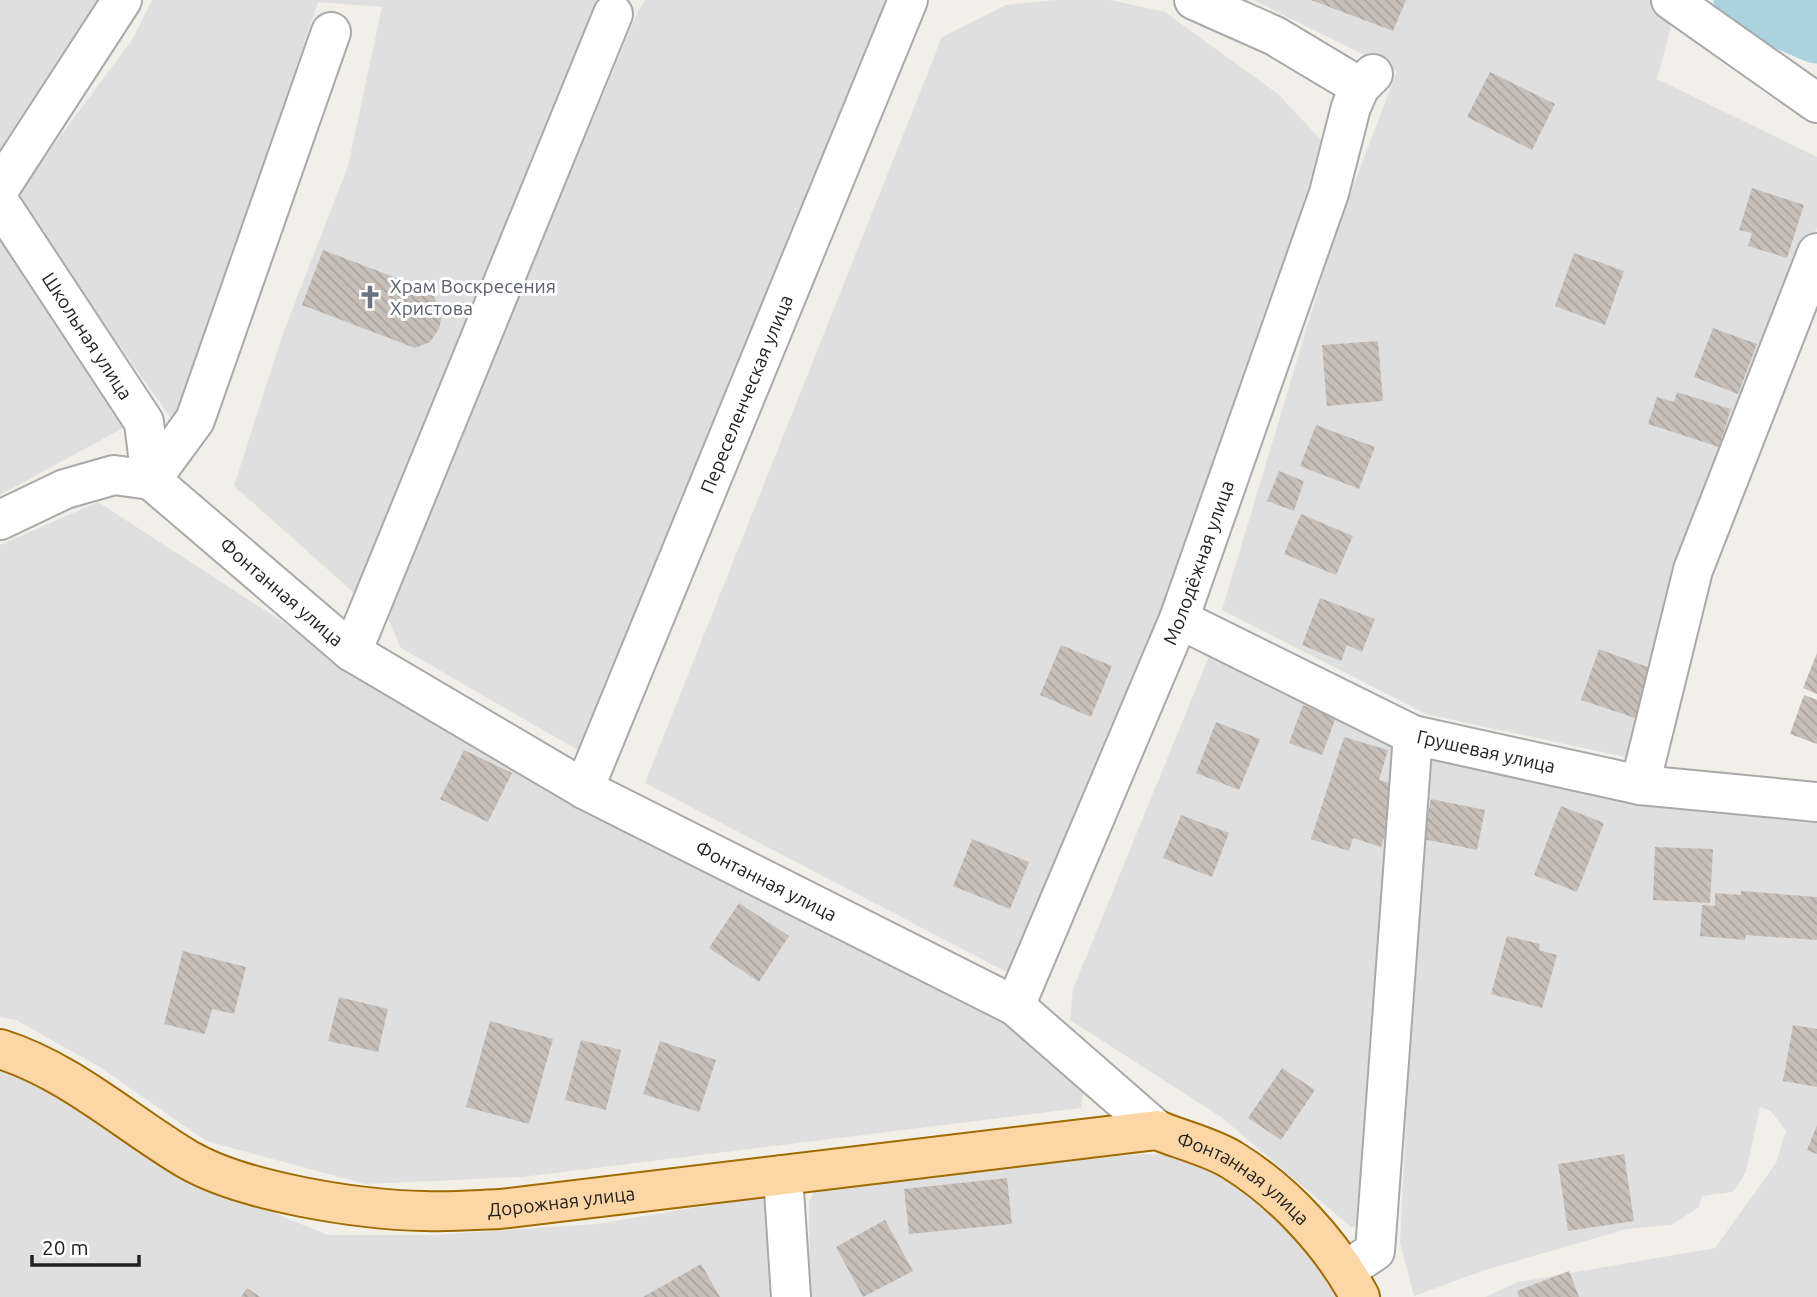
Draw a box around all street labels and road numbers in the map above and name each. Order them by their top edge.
street label: Школьная улица [38,268,137,404]
street label: Переселенческая улица [696,291,797,497]
street label: Молодёжная улица [1158,477,1238,648]
street label: Фонтанная улица [215,533,348,651]
street label: Грушевая улица [1415,725,1557,777]
street label: Фонтанная улица [692,836,841,926]
street label: Фонтанная улица [1174,1127,1314,1229]
street label: Дорожная улица [487,1182,636,1221]

